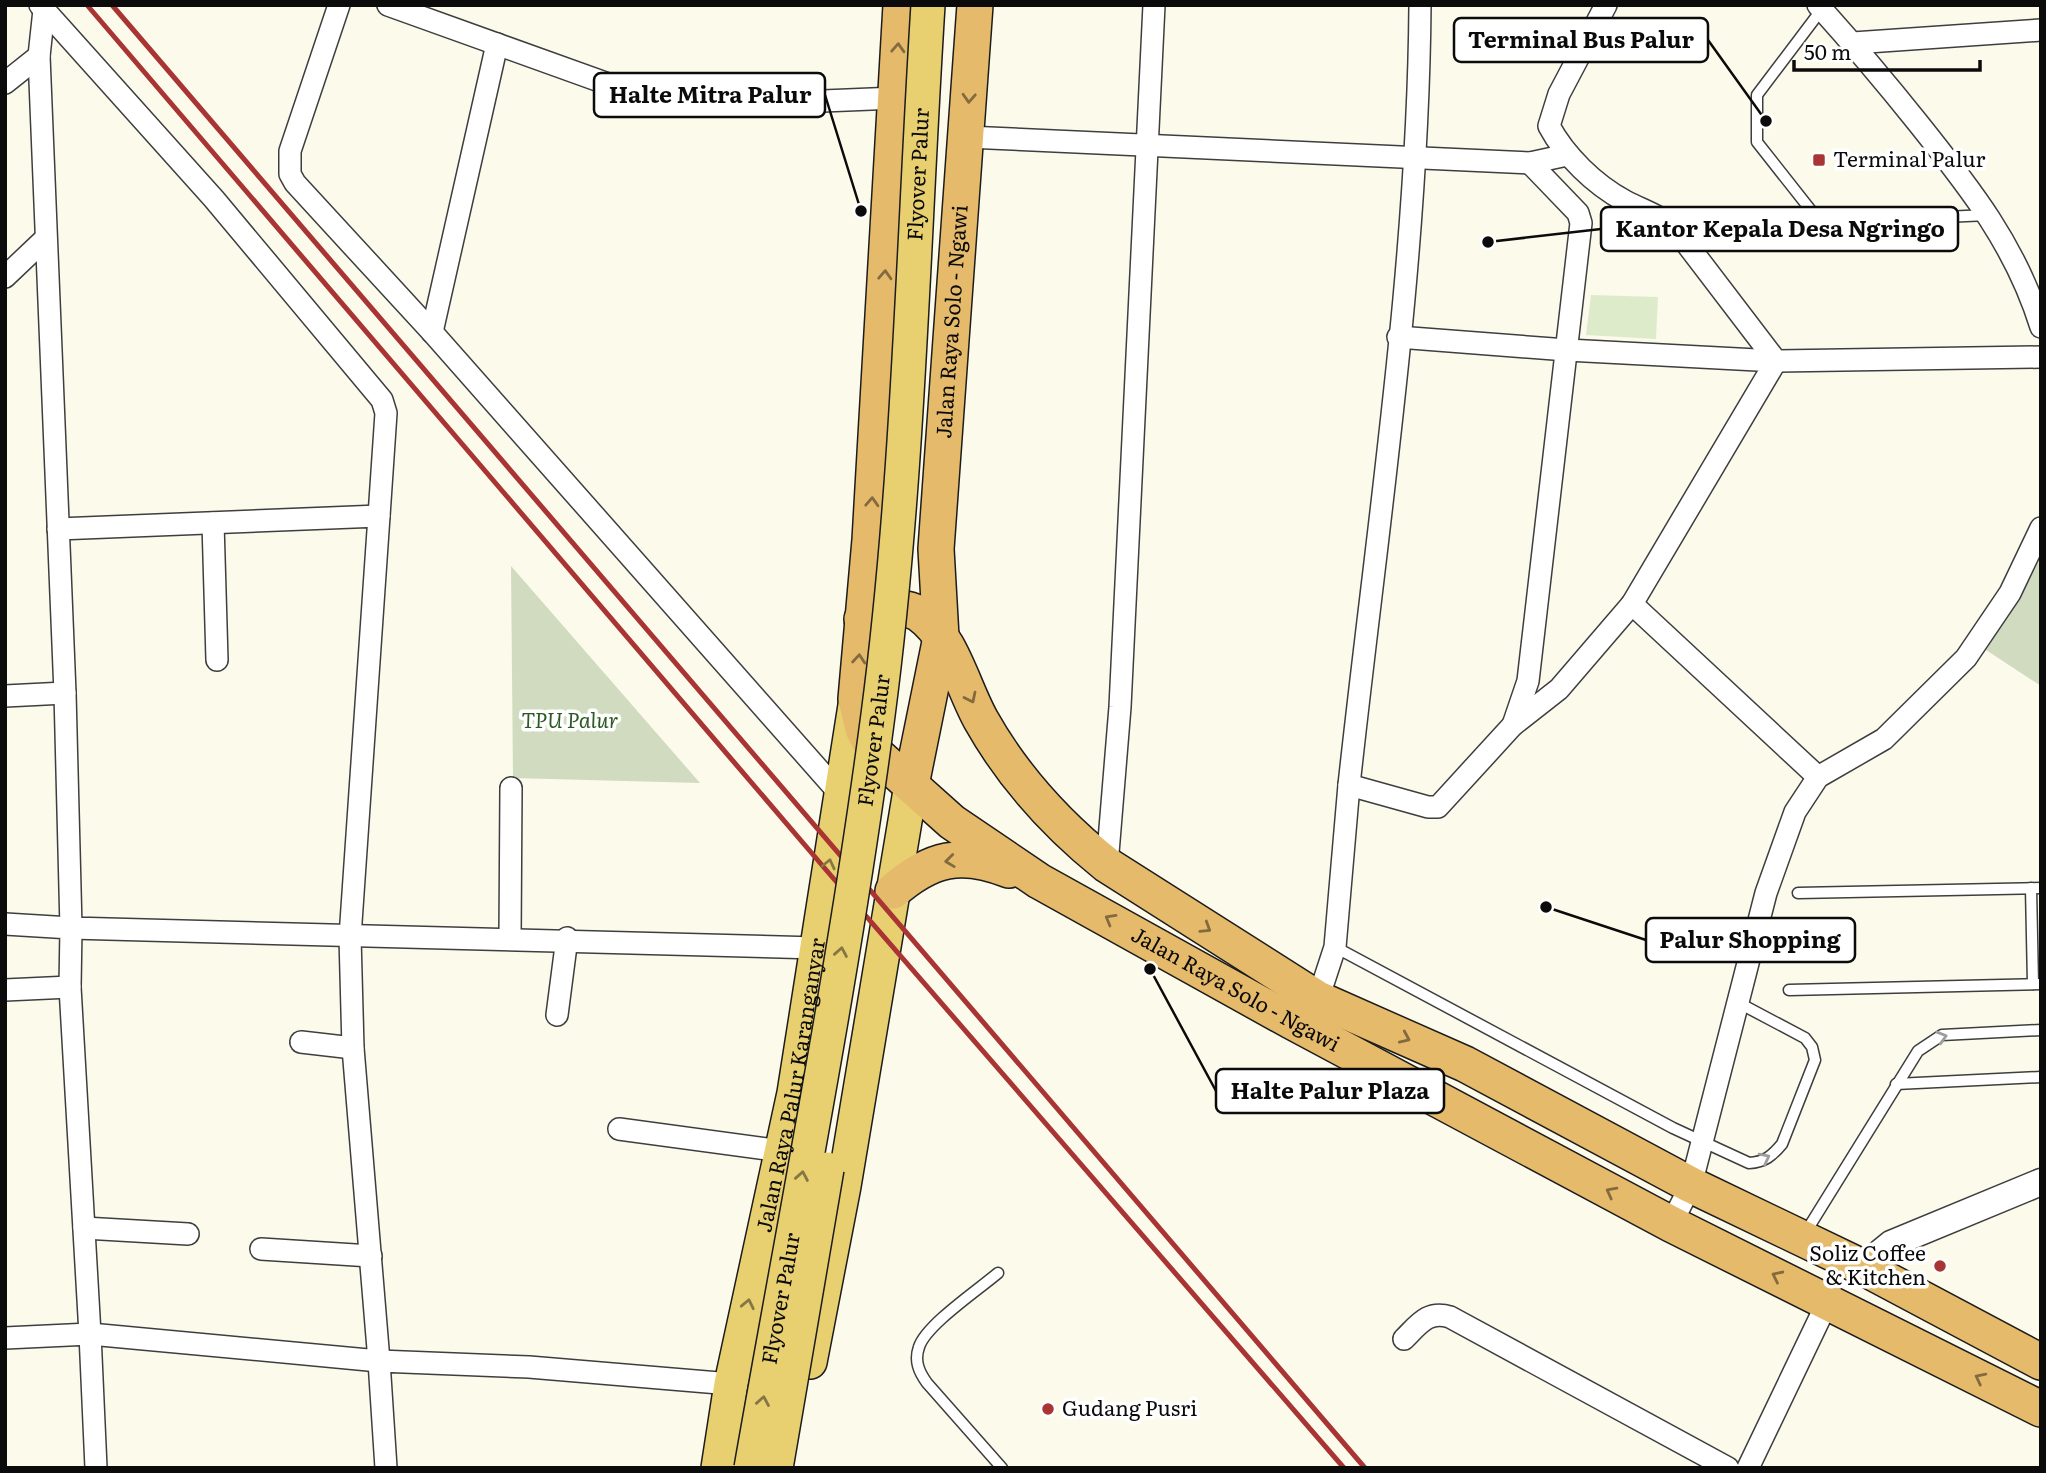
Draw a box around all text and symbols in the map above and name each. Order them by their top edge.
callout: Terminal Bus Palur [1454,18,1708,62]
text: Terminal Bus Palur [1468,21,1695,55]
scale bar [1794,28,1980,72]
text: 50 m [1804,35,1851,66]
one-way arrow [891,42,906,53]
callout: Halte Mitra Palur [594,73,825,117]
text: Halte Mitra Palur [609,76,812,110]
one-way arrow [962,93,977,104]
street label: Flyover Palur [897,107,935,242]
place label: Terminal Palur [1833,142,1985,173]
marker: Terminal Palur [1811,152,1827,168]
street label: Jalan Raya Solo - Ngawi [926,204,974,439]
callout: Kantor Kepala Desa Ngringo [1601,207,1958,251]
text: Kantor Kepala Desa Ngringo [1615,210,1945,244]
one-way arrow [877,270,892,281]
one-way arrow [864,497,879,508]
one-way arrow [851,653,866,664]
street label: Flyover Palur [848,672,896,808]
one-way arrow [962,691,976,703]
park label: TPU Palur [522,703,619,734]
one-way arrow [944,853,955,868]
one-way arrow [821,858,835,870]
one-way arrow [1105,914,1118,927]
street label: Jalan Raya Solo - Ngawi [1127,917,1346,1058]
callout: Palur Shopping [1646,918,1855,962]
one-way arrow [1199,920,1212,933]
text: Palur Shopping [1659,921,1842,955]
street label: Jalan Raya Palur Karanganyar [746,935,831,1235]
one-way arrow [833,946,848,958]
one-way arrow [1398,1030,1410,1044]
one-way arrow [1936,1031,1948,1046]
callout: Halte Palur Plaza [1216,1069,1444,1113]
text: Halte Palur Plaza [1230,1072,1430,1106]
one-way arrow [1757,1152,1770,1166]
one-way arrow [794,1170,809,1182]
one-way arrow [1606,1187,1618,1200]
street label: Flyover Palur [752,1230,806,1367]
place label: Soliz Coffee & Kitchen [1809,1236,1926,1291]
marker: Soliz Coffee & Kitchen [1932,1258,1948,1274]
one-way arrow [1772,1270,1784,1284]
one-way arrow [740,1298,755,1310]
one-way arrow [1975,1372,1987,1386]
place label: Gudang Pusri [1062,1391,1197,1422]
one-way arrow [755,1395,770,1406]
marker: Gudang Pusri [1040,1401,1056,1417]

